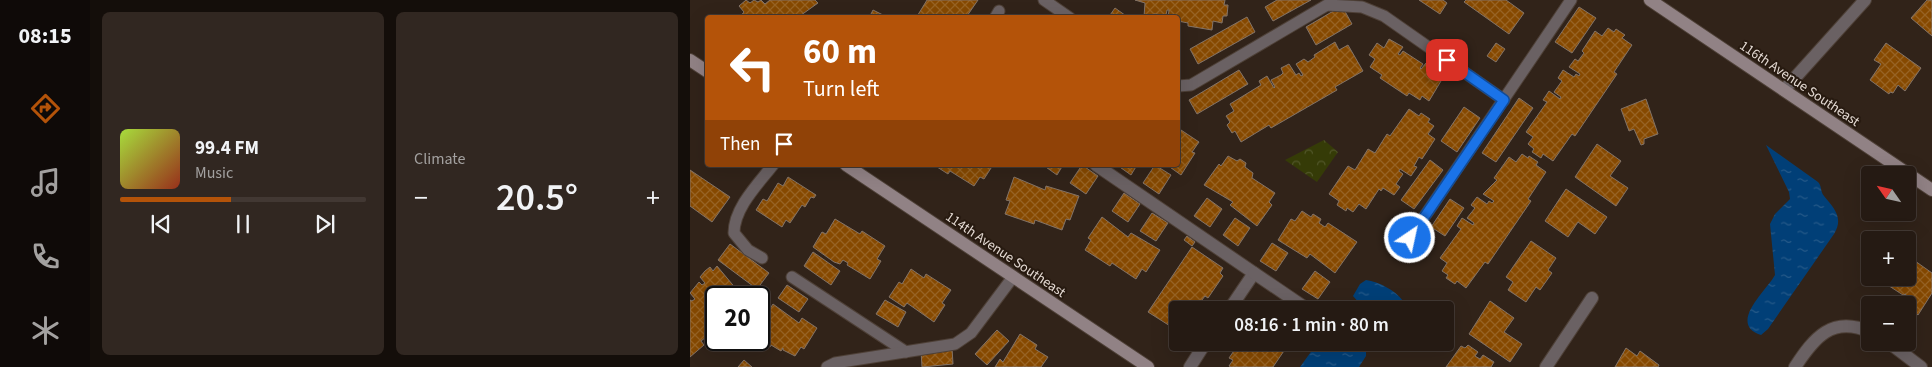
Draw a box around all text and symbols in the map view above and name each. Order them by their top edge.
text: 08:15 [18,20,72,52]
text: 60 m [803,27,877,77]
icon: left [720,35,785,100]
street label: 116th Avenue Southeast [1735,36,1864,132]
pin [1426,39,1468,81]
icon: arrive [1433,46,1461,74]
text: Turn left [803,73,879,105]
icon: directions [28,91,63,126]
icon: arrive [770,130,798,158]
text: Then [720,131,760,158]
text: 99.4 FM [195,135,259,162]
text: Climate [414,148,465,170]
text: Music [195,162,233,184]
icon: music [28,165,63,200]
north arrow [1861,166,1916,221]
map controls [1861,166,1916,351]
text: 20.5° [496,171,578,225]
text: − [414,178,428,218]
text: + [646,178,660,218]
street label: 114th Avenue Southeast [941,207,1070,303]
icon: previous [147,210,175,238]
icon: pause [229,210,257,238]
icon: next [311,210,339,238]
position arrow [1383,211,1435,263]
button: + [1861,231,1916,286]
icon: phone [28,239,63,274]
speed limit sign: 20 [705,286,770,351]
button: − [1861,296,1916,351]
text: 08:16 · 1 min · 80 m [1234,312,1389,339]
icon: climate [28,313,63,348]

